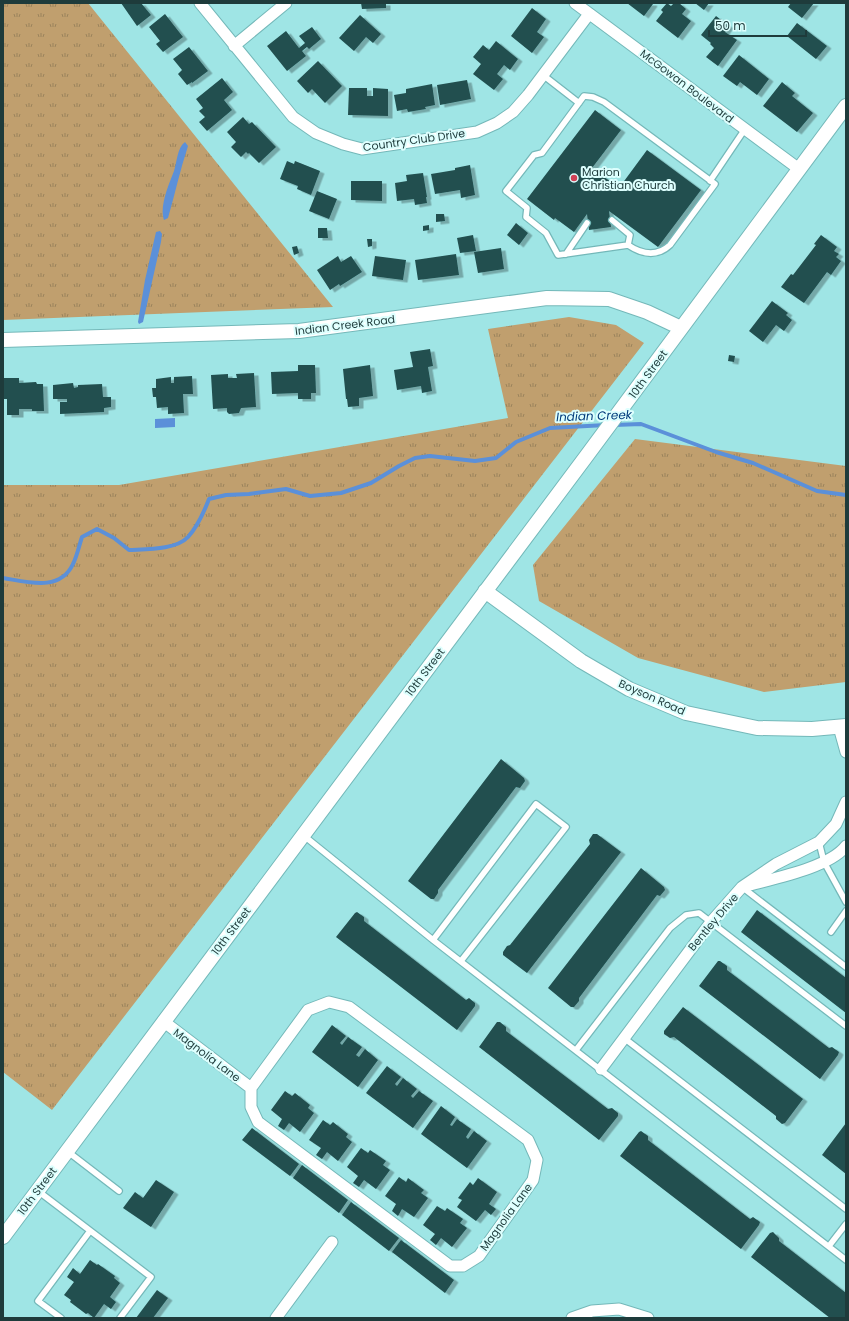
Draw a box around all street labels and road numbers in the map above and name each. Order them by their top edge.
street label: McGowan Boulevard [637,45,737,127]
street label: Country Club Drive [362,125,466,155]
street label: Indian Creek Road [294,311,396,339]
street label: 10th Street [625,346,671,402]
street label: 10th Street [402,645,448,699]
street label: Boyson Road [616,675,688,719]
street label: Bentley Drive [684,890,742,954]
street label: 10th Street [208,904,254,958]
street label: Magnolia Lane [170,1024,244,1086]
street label: 10th Street [14,1164,60,1218]
street label: Magnolia Lane [476,1180,536,1254]

